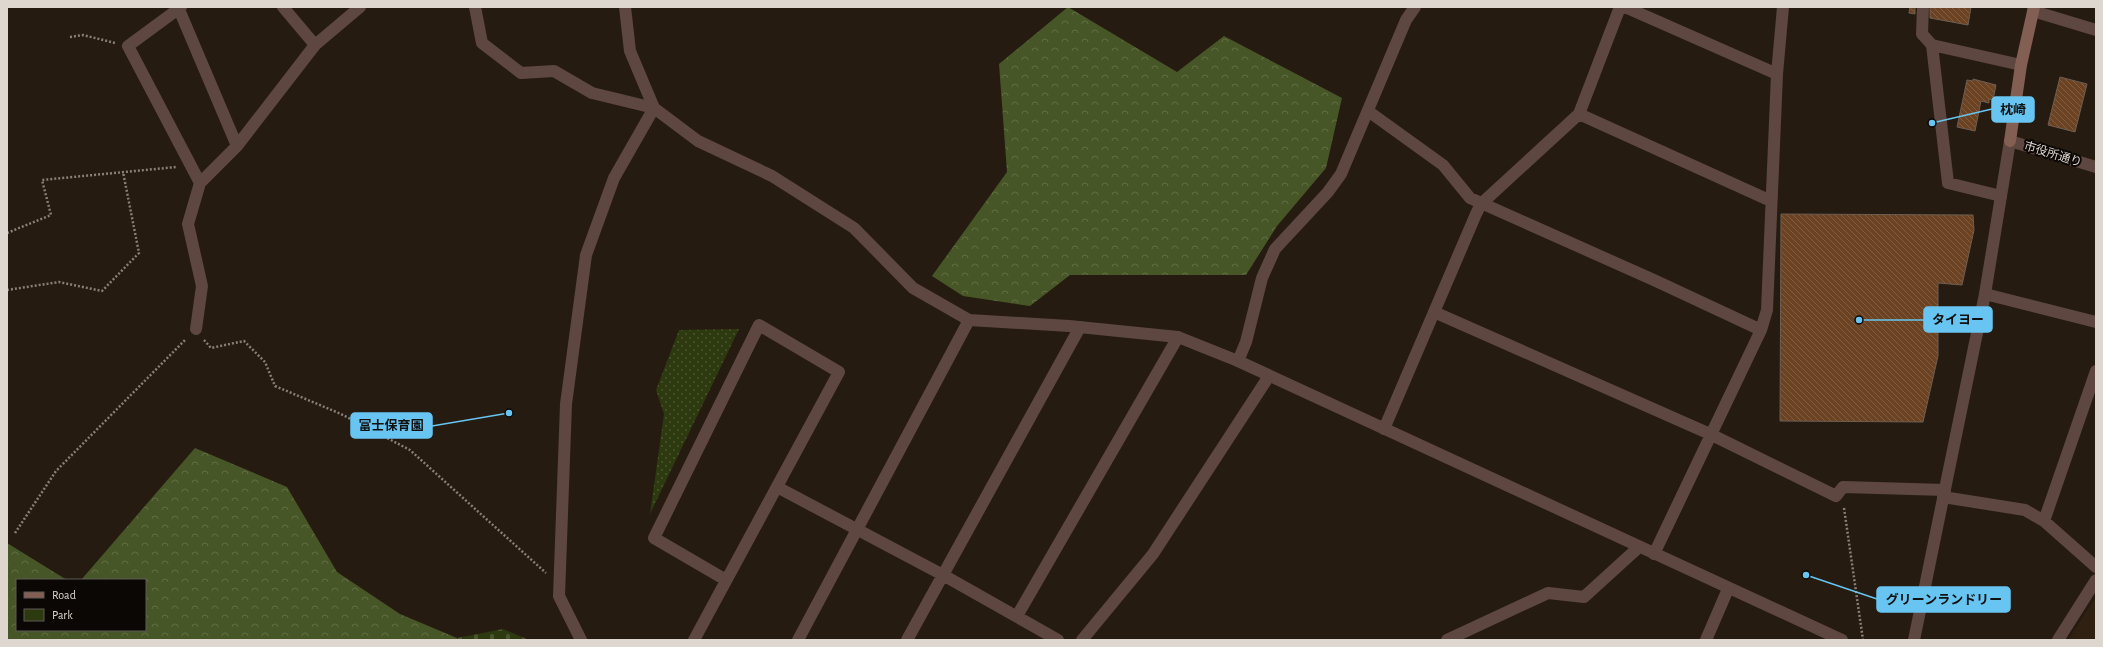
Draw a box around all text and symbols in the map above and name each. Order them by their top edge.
callout: 枕崎 [1992,97,2034,122]
text: 枕崎 [2000,102,2026,117]
street label: 市役所通り [2023,139,2084,169]
callout: タイヨー [1924,307,1992,332]
text: タイヨー [1932,313,1984,327]
callout: 富士保育園 [351,413,432,438]
text: 富士保育園 [358,418,424,433]
legend [16,579,146,631]
callout: グリーンランドリー [1877,587,2010,612]
text: Road [52,589,76,601]
text: グリーンランドリー [1886,592,2002,607]
text: Park [52,609,73,621]

